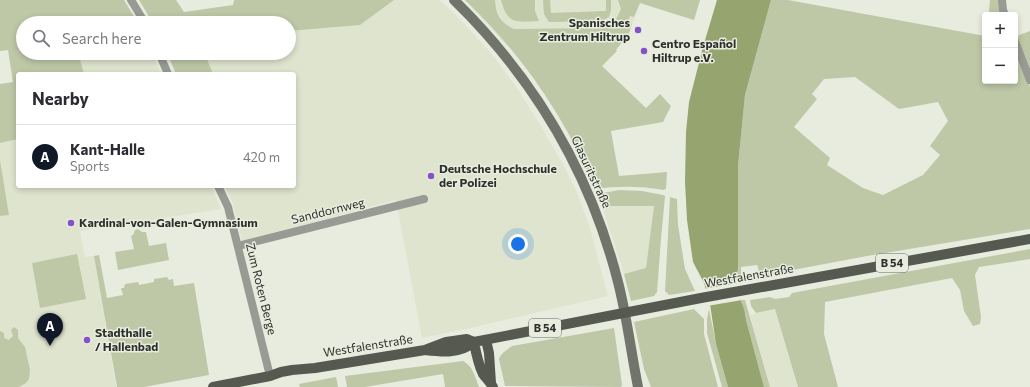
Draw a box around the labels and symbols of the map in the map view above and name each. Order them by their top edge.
place label: Spanisches Zentrum Hiltrup [539,15,630,43]
marker: Spanisches Zentrum Hiltrup [633,25,643,35]
place label: Centro Español Hiltrup e.V. [652,36,736,64]
marker: Centro Español Hiltrup e.V. [639,46,649,56]
street label: Glasuritstraße [569,133,615,210]
place label: Deutsche Hochschule der Polizei [439,161,557,189]
marker: Deutsche Hochschule der Polizei [426,171,436,181]
street label: Sanddornweg [290,194,366,226]
place label: Kardinal-von-Galen-Gymnasium [79,215,258,229]
marker: Kardinal-von-Galen-Gymnasium [66,218,76,228]
your location [508,234,528,254]
street label: Zum Roten Berge [244,241,280,336]
road number: B 54 [876,254,908,272]
street label: Westfalenstraße [703,260,794,290]
pin: A [37,313,63,346]
road number: B 54 [529,319,561,337]
place label: Stadthalle / Hallenbad [95,325,158,353]
street label: Westfalenstraße [322,331,413,359]
marker: Stadthalle / Hallenbad [82,335,92,345]

